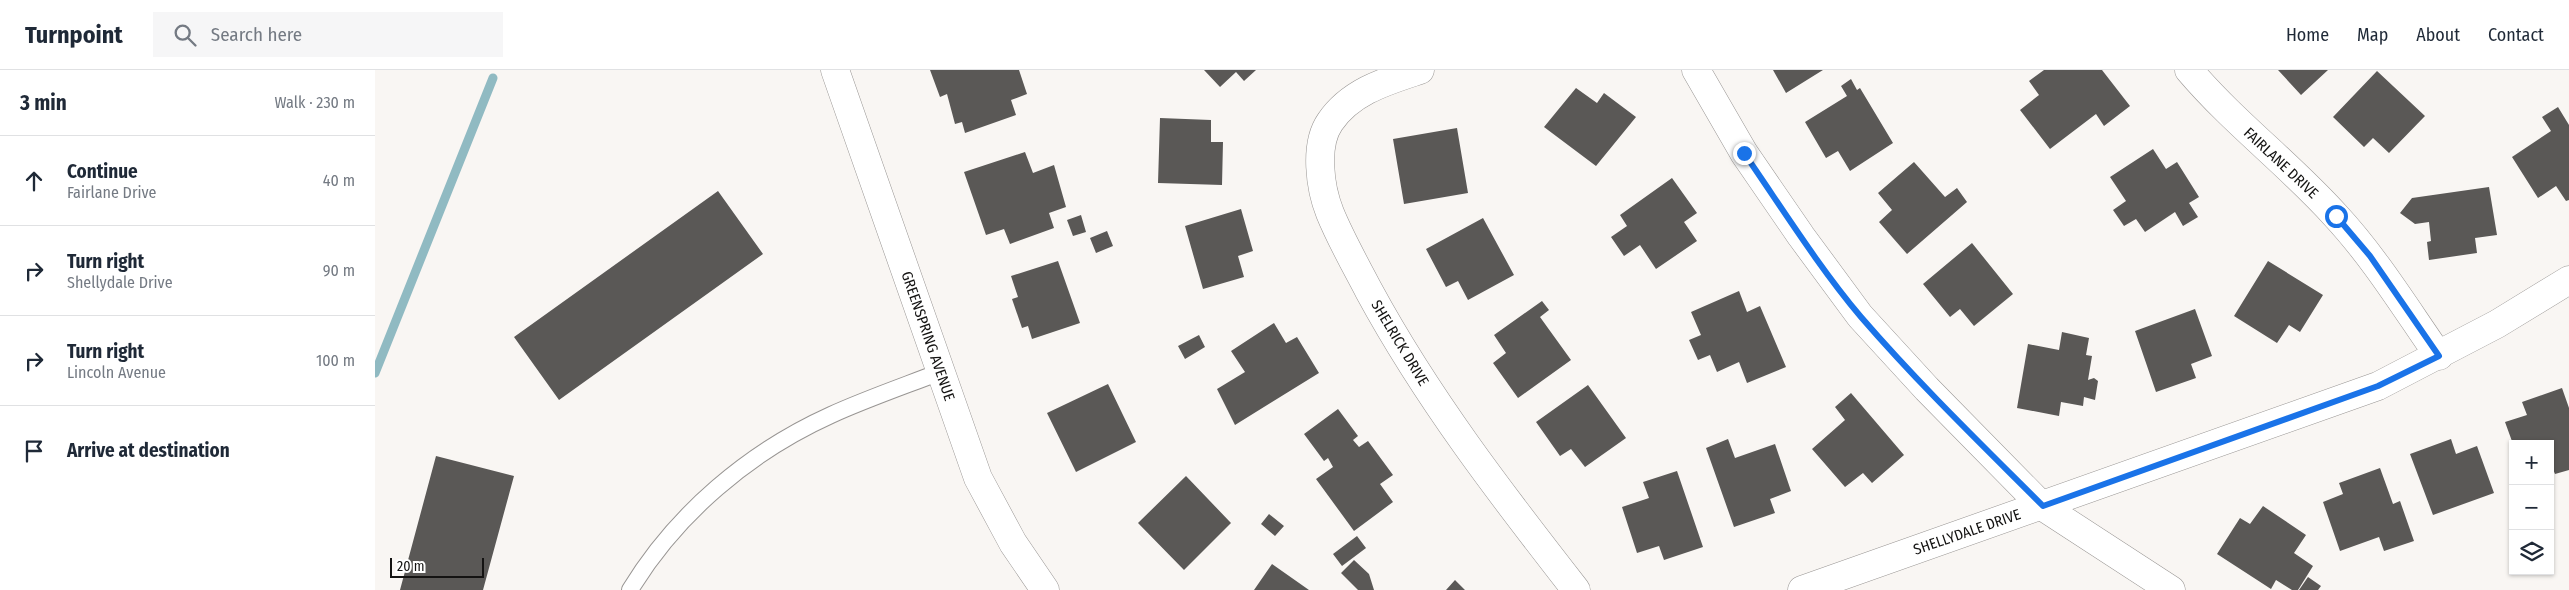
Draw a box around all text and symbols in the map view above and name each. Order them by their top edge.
search box [153,12,503,57]
text: Turnpoint [25,21,123,49]
icon: search [171,21,199,49]
text: Search here [211,23,302,46]
text: Home [2286,24,2329,46]
text: Map [2357,24,2388,46]
text: About [2416,24,2460,46]
text: Contact [2488,24,2544,46]
text: 3 min [20,90,67,116]
text: Walk · 230 m [275,93,355,112]
street label: FAIRLANE DRIVE [2240,124,2322,202]
route end [1733,142,1756,165]
text: Continue [67,160,138,183]
icon: ahead [20,167,48,195]
text: 40 m [323,171,355,190]
text: Fairlane Drive [67,183,156,202]
route start [2325,205,2348,228]
text: Turn right [67,250,144,273]
icon: right [20,257,48,285]
text: 90 m [323,261,355,280]
street label: GREENSPRING AVENUE [897,269,959,403]
text: Shellydale Drive [67,273,173,292]
street label: SHELRICK DRIVE [1367,297,1433,389]
text: Turn right [67,340,144,363]
icon: right [20,347,48,375]
text: 100 m [316,351,355,370]
text: Lincoln Avenue [67,363,166,382]
icon: arrive [20,437,48,465]
text: Arrive at destination [67,439,230,462]
map controls [2509,440,2554,575]
button: + [2509,440,2554,485]
button: − [2509,485,2554,530]
street label: SHELLYDALE DRIVE [1911,505,2023,559]
button: layers [2509,530,2554,575]
scale bar [390,555,484,578]
text: 20 m [397,558,425,575]

